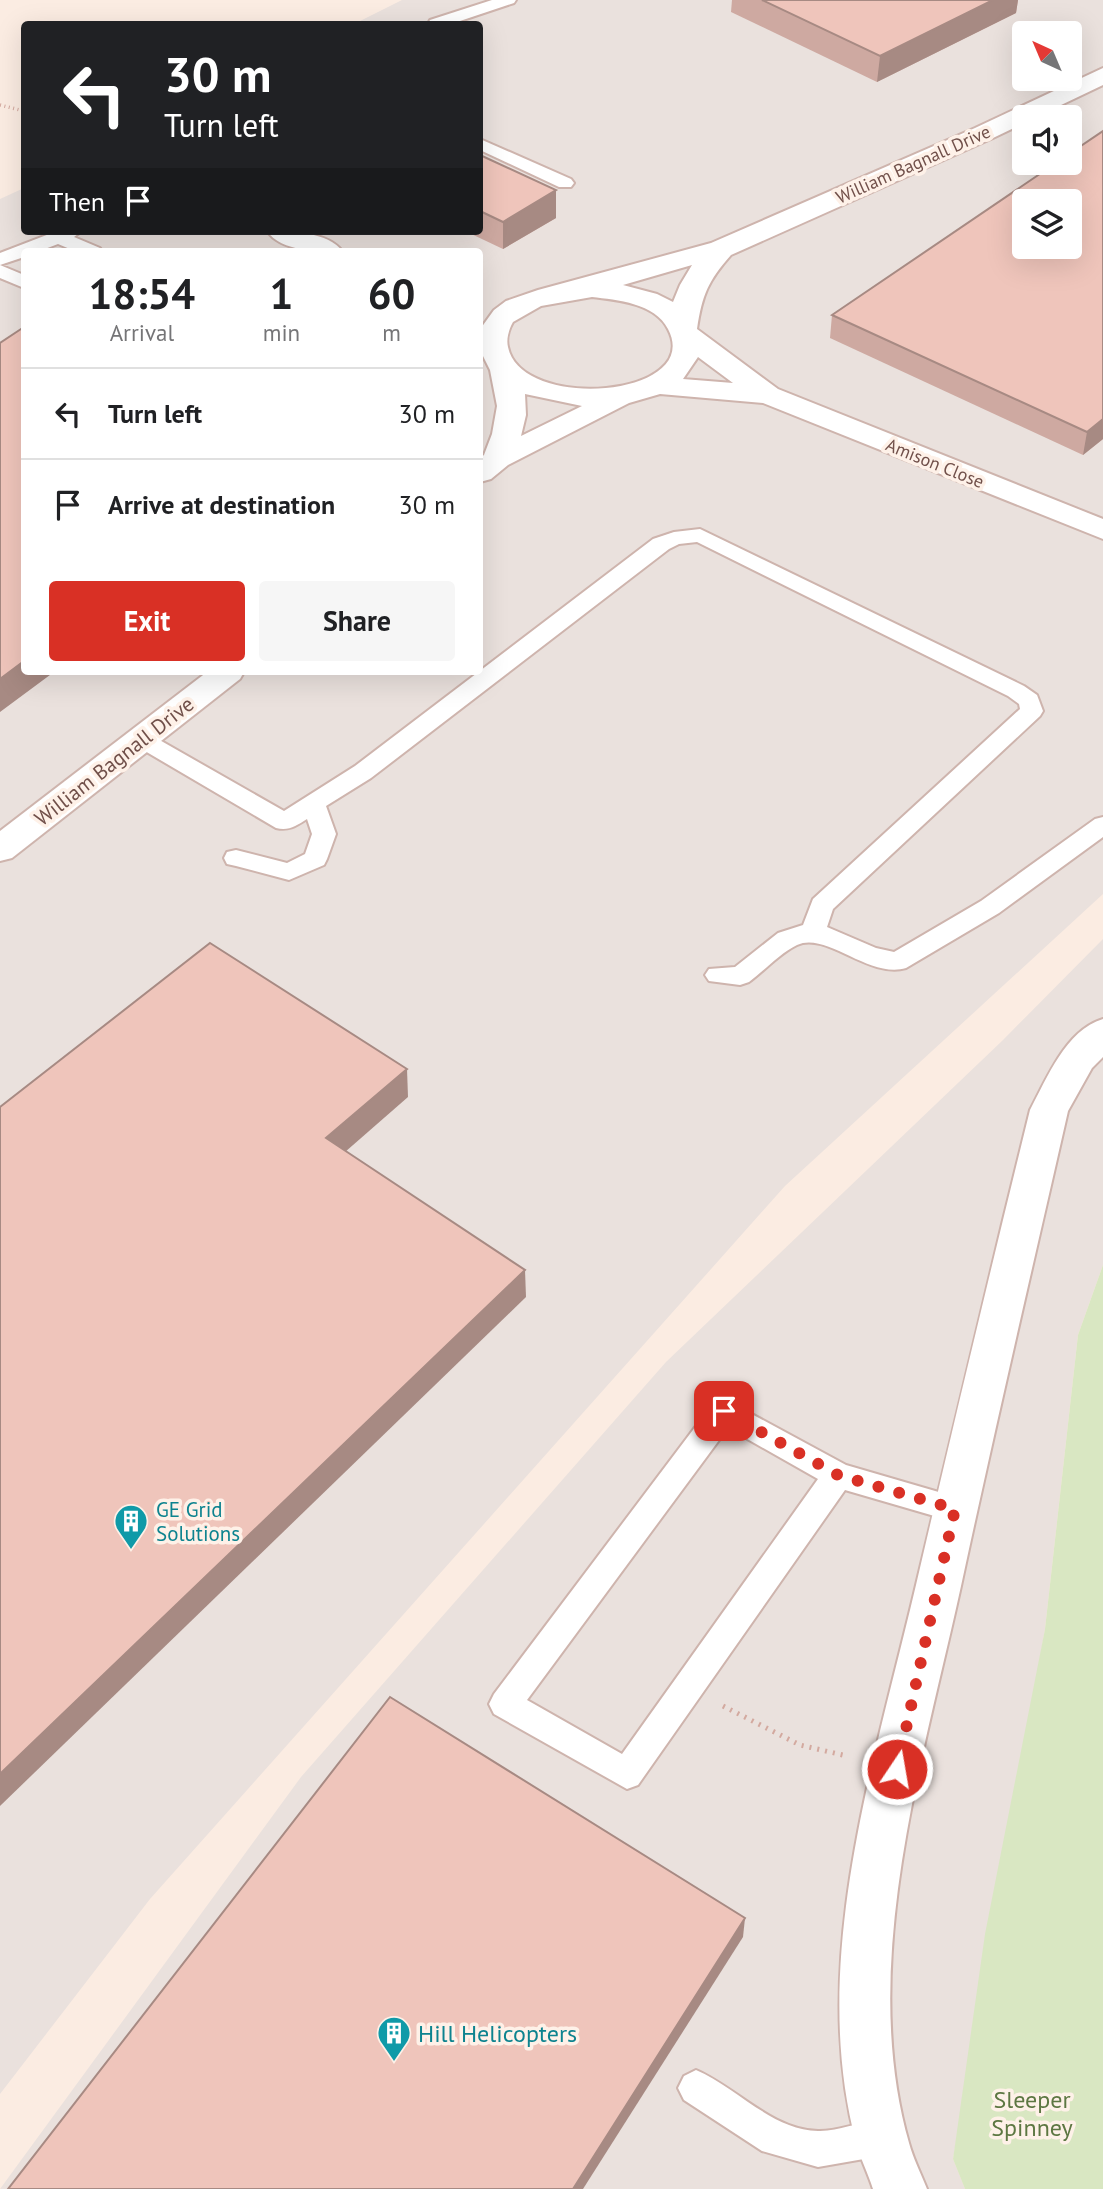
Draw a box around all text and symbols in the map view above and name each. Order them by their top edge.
north arrow [1012,21,1082,91]
map controls [1012,21,1082,259]
text: 30 m [164,42,271,106]
icon: left [49,49,140,140]
text: Turn left [164,104,279,146]
button: sound [1012,105,1082,175]
street label: William Bagnall Drive [832,120,994,208]
icon: arrive [119,182,157,220]
text: Then [49,185,105,218]
button: layers [1012,189,1082,259]
text: 18:54 [89,266,195,321]
text: 1 [270,266,293,321]
text: 60 [368,266,415,321]
text: Arrival [110,318,174,347]
text: min [263,318,300,347]
text: m [382,318,401,347]
icon: left [49,395,87,433]
text: Turn left [108,397,202,430]
text: 30 m [399,397,455,430]
street label: Amison Close [883,433,987,493]
icon: arrive [49,486,87,524]
text: Arrive at destination [108,488,335,521]
text: 30 m [399,488,455,521]
button: Exit [49,581,245,661]
button: Share [259,581,455,661]
street label: William Bagnall Drive [29,690,199,832]
pin [694,1381,754,1441]
icon: arrive [705,1392,743,1430]
place label: GE Grid Solutions [156,1496,240,1547]
building icon: GE Grid Solutions [112,1502,150,1551]
position arrow [860,1732,934,1806]
building icon: Hill Helicopters [375,2014,413,2063]
place label: Hill Helicopters [418,2018,577,2049]
park label: Sleeper Spinney [991,2084,1073,2143]

